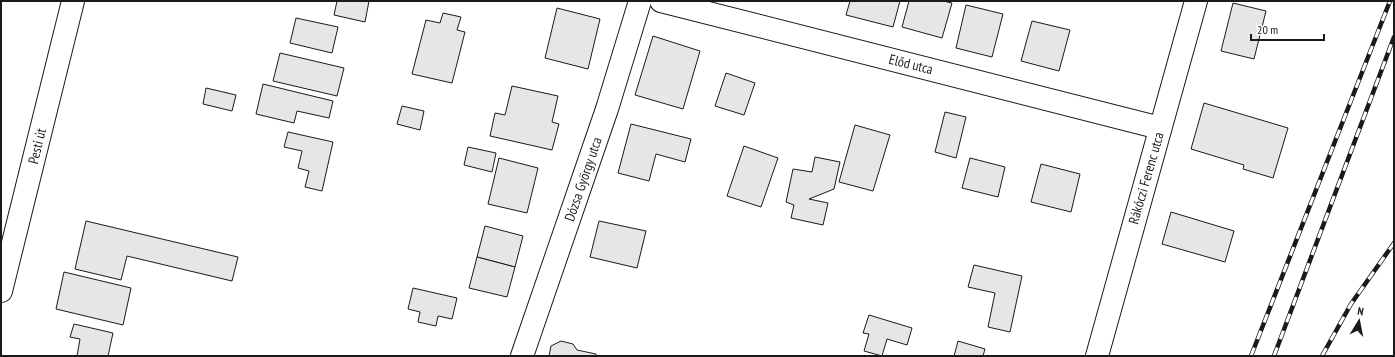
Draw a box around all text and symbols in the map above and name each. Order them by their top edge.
scale bar [1251,16,1324,42]
text: 20 m [1257,22,1278,37]
street label: Előd utca [887,50,935,78]
street label: Pesti út [24,126,50,166]
street label: Rákóczi Ferenc utca [1124,130,1168,226]
street label: Dózsa György utca [560,135,606,223]
north arrow [1339,301,1379,341]
text: N [1357,304,1365,319]

